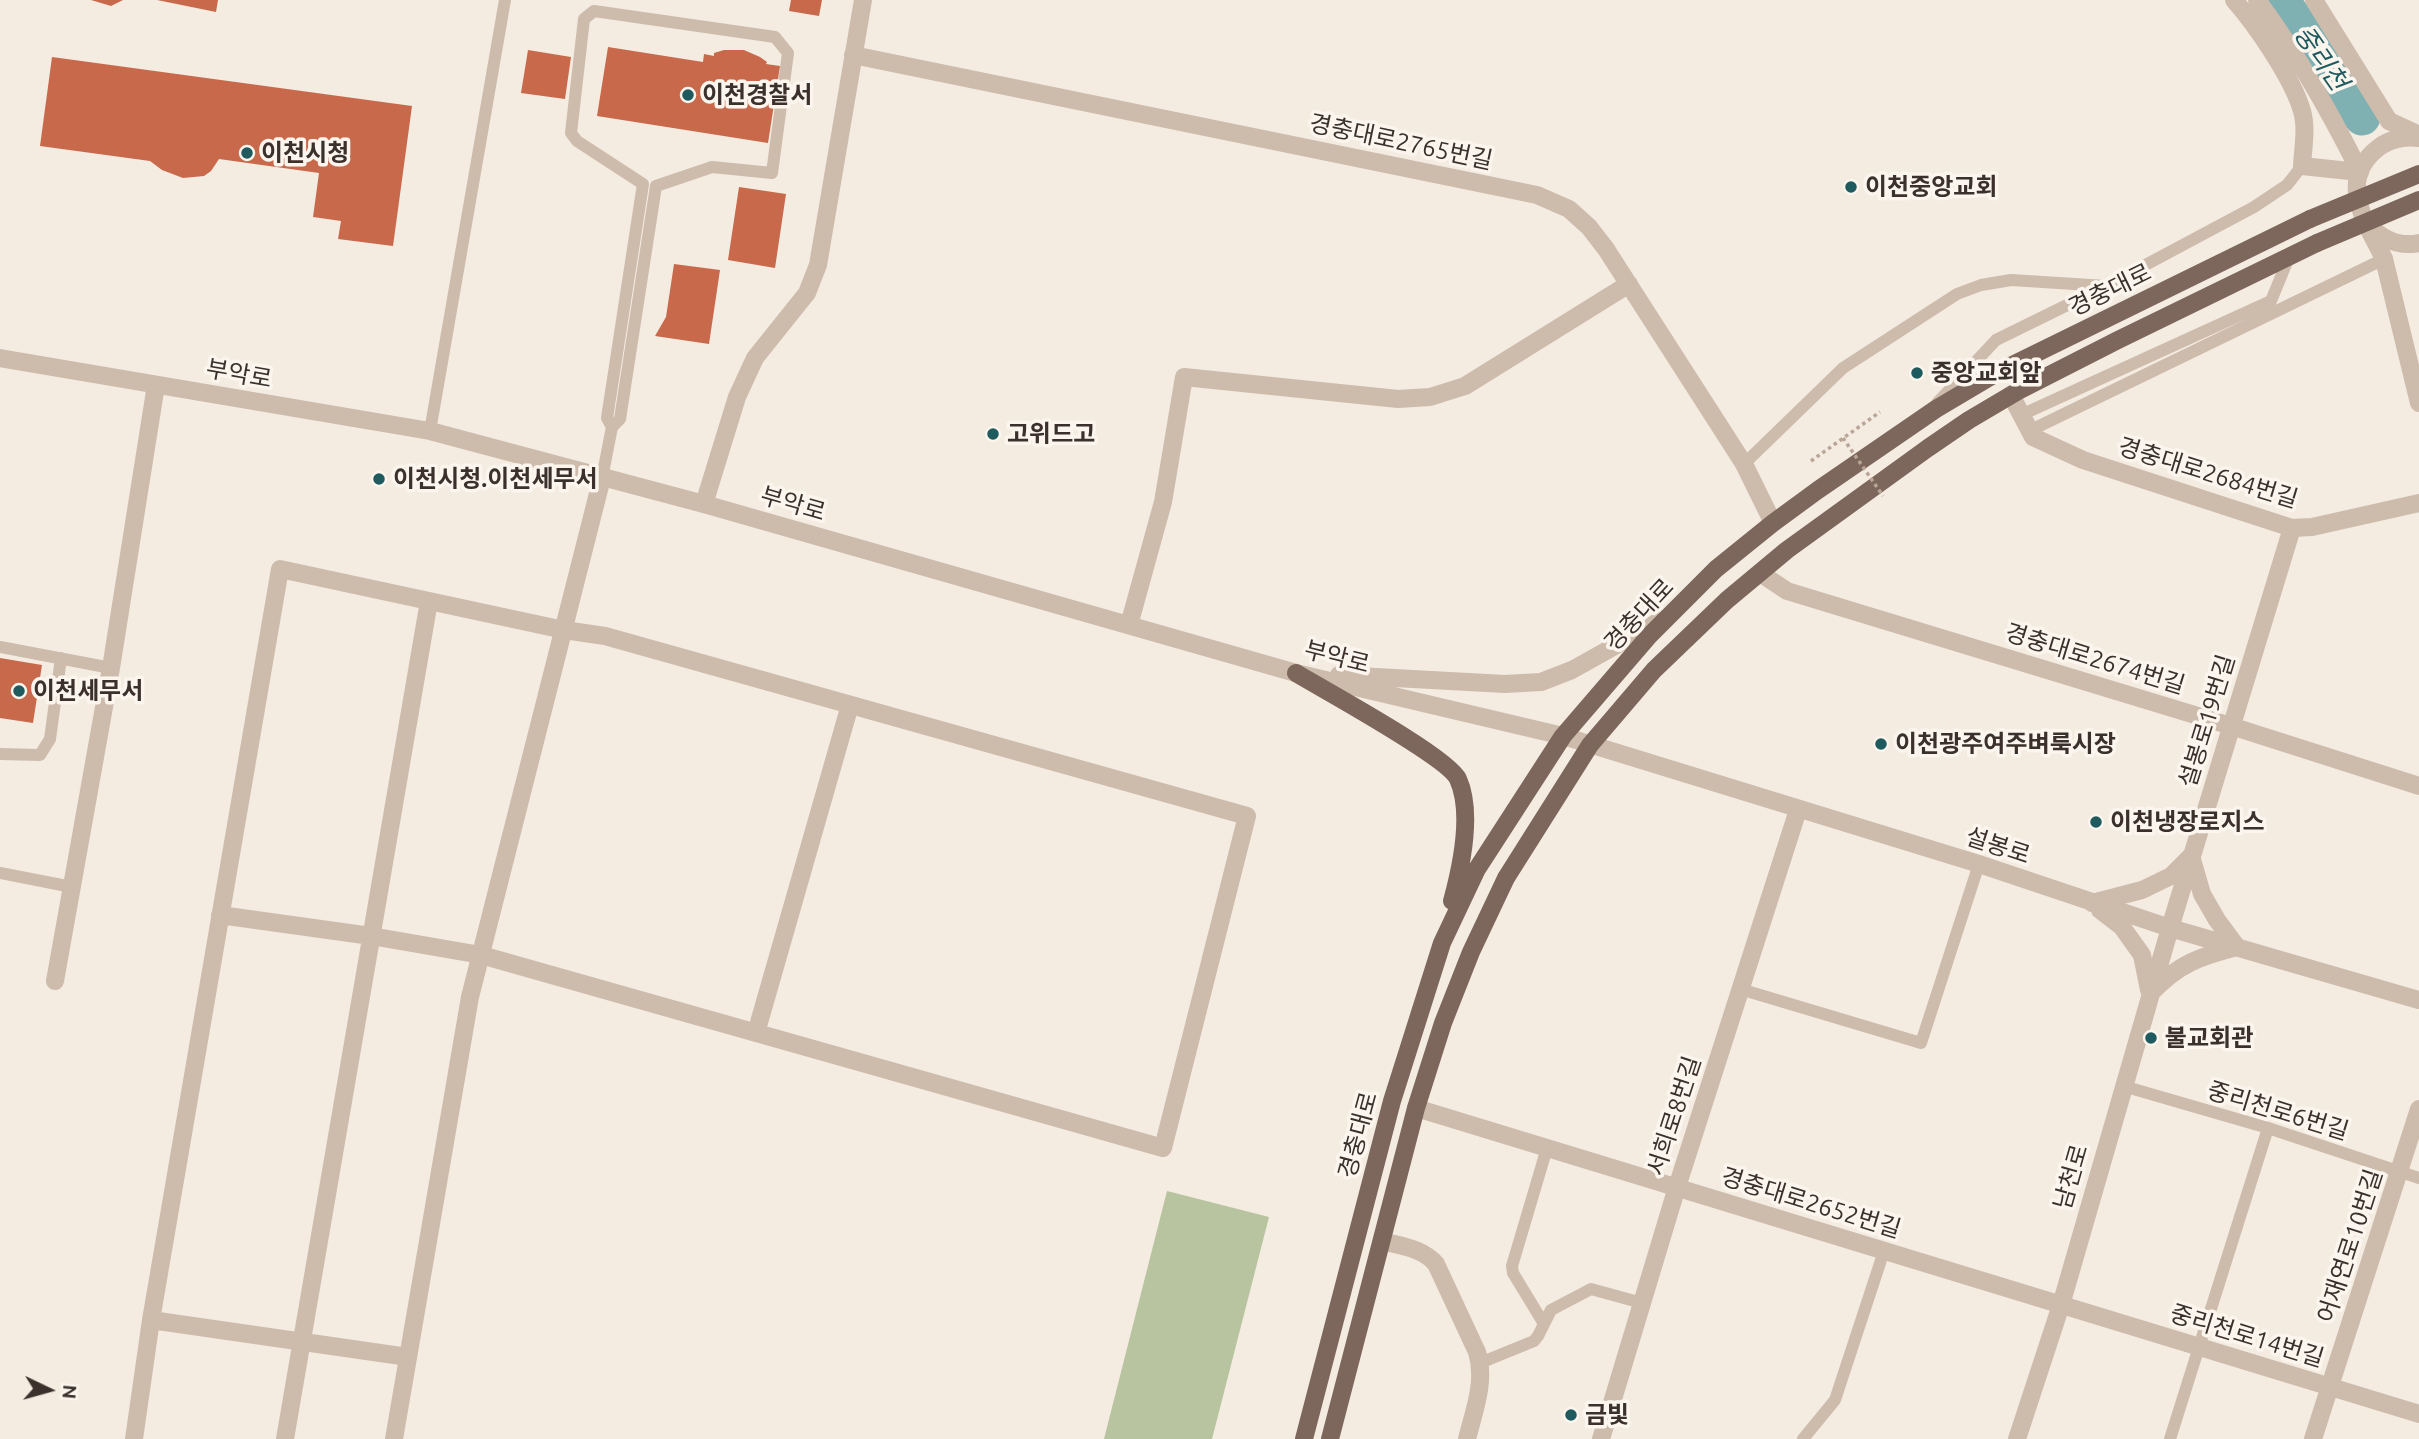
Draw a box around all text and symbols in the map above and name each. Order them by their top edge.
water label: 중리천 [2288,20,2354,96]
place label: 이천경찰서 [702,81,812,109]
marker: 이천경찰서 [680,87,696,103]
street label: 경충대로2765번길 [1307,109,1495,175]
place label: 이천시청 [261,139,349,167]
marker: 이천시청 [239,145,255,161]
place label: 이천중앙교회 [1865,173,1997,201]
marker: 이천중앙교회 [1843,179,1859,195]
street label: 경충대로 [2064,258,2156,322]
street label: 부악로 [204,354,274,394]
place label: 중앙교회앞 [1931,359,2041,387]
marker: 중앙교회앞 [1909,365,1925,381]
place label: 고위드고 [1007,420,1095,448]
marker: 고위드고 [985,426,1001,442]
street label: 경충대로2684번길 [2115,432,2301,514]
place label: 이천시청.이천세무서 [393,465,598,493]
marker: 이천시청.이천세무서 [371,471,387,487]
street label: 부악로 [757,481,829,527]
street label: 경충대로 [1598,573,1680,657]
street label: 경충대로2674번길 [2002,618,2188,700]
street label: 부악로 [1301,635,1373,679]
street label: 설봉로19번길 [2173,651,2241,791]
place label: 이천세무서 [33,677,143,705]
marker: 이천세무서 [11,683,27,699]
place label: 이천광주여주벼룩시장 [1895,730,2116,758]
marker: 이천광주여주벼룩시장 [1873,736,1889,752]
place label: 이천냉장로지스 [2110,808,2265,836]
marker: 이천냉장로지스 [2088,814,2104,830]
street label: 설봉로 [1962,822,2034,870]
place label: 불교회관 [2165,1024,2253,1052]
marker: 불교회관 [2143,1030,2159,1046]
street label: 서희로8번길 [1641,1053,1707,1179]
street label: 중리천로6번길 [2204,1076,2352,1146]
street label: 경충대로 [1333,1089,1383,1181]
street label: 남천로 [2048,1141,2094,1213]
street label: 경충대로2652번길 [1718,1162,1904,1244]
street label: 어재연로10번길 [2312,1166,2388,1326]
street label: 중리천로14번길 [2166,1299,2328,1373]
north arrow [14,1355,84,1425]
text: N [58,1384,81,1400]
place label: 금빛 [1585,1401,1629,1429]
marker: 금빛 [1563,1407,1579,1423]

